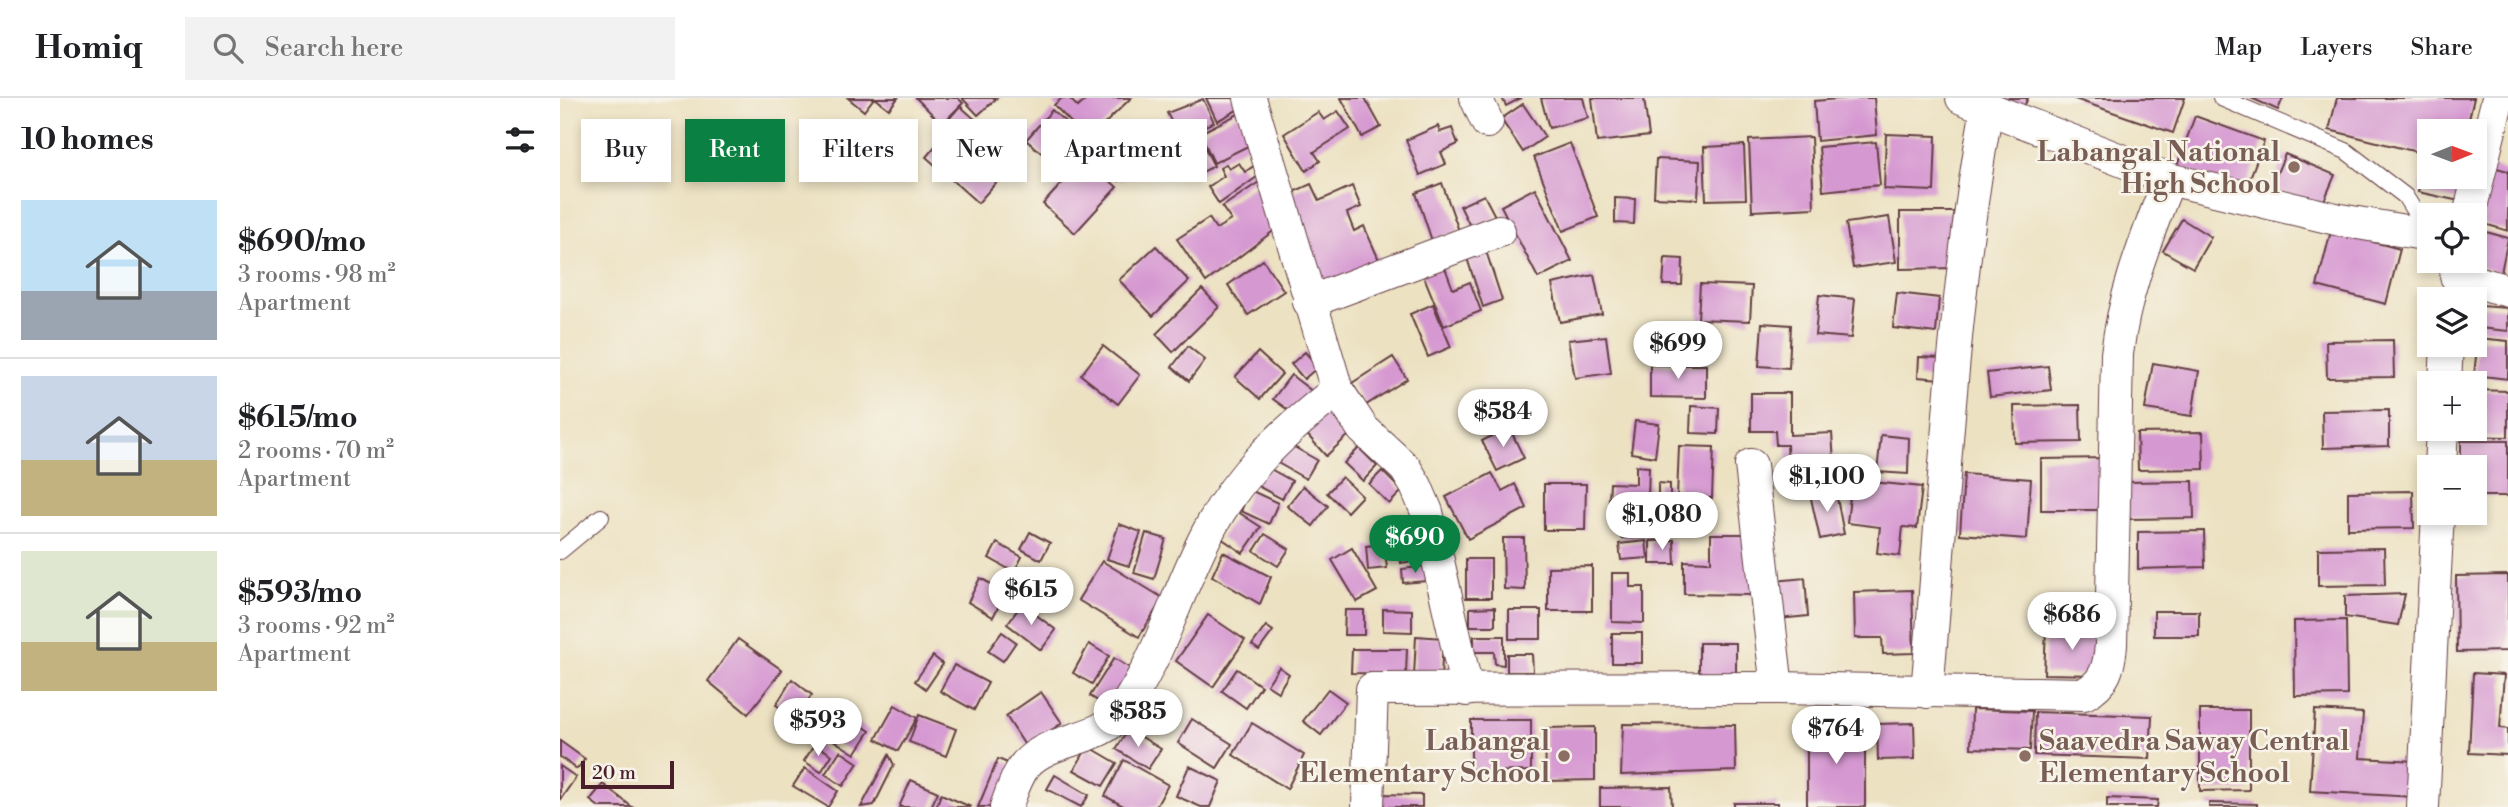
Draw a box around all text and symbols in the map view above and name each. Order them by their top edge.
search box [185,17,675,80]
text: Homiq [35,28,143,69]
icon: search [209,29,247,67]
text: Search here [265,32,403,64]
text: Map [2215,33,2262,63]
text: Layers [2300,33,2372,63]
text: Share [2410,33,2473,63]
chip: Buy [581,119,671,182]
chip: Rent [685,119,785,182]
chip: Filters [799,119,918,182]
chip: New [932,119,1027,182]
chip: Apartment [1041,119,1207,182]
north arrow [2417,119,2487,189]
map controls [2417,119,2487,525]
text: 10 homes [21,121,154,159]
icon: filters [501,121,539,159]
place label: Labangal National High School [2037,135,2280,202]
marker: Labangal National High School [2286,159,2302,175]
button: locate [2417,203,2487,273]
text: $690/mo [238,223,366,261]
icon: home [77,228,161,312]
text: 3 rooms · 98 m² [238,261,395,289]
button: layers [2417,287,2487,357]
text: Apartment [238,289,351,317]
pin: $699 [1637,322,1719,381]
text: $699 [1649,330,1707,358]
button: + [2417,371,2487,441]
pin: $584 [1462,390,1544,449]
text: $584 [1474,398,1532,426]
text: $615/mo [238,399,358,437]
icon: home [77,404,161,488]
text: 2 rooms · 70 m² [238,437,394,465]
pin: $1,100 [1770,454,1884,514]
button: − [2417,455,2487,525]
text: $1,100 [1789,463,1865,491]
text: Apartment [238,465,351,493]
pin: $1,080 [1605,492,1719,552]
text: $1,080 [1622,501,1702,529]
pin: $690 [1374,516,1456,575]
text: $690 [1385,524,1445,552]
pin: $615 [990,568,1072,627]
text: $593/mo [238,574,362,612]
text: $615 [1005,576,1057,604]
icon: home [77,579,161,663]
pin: $686 [2031,592,2113,652]
text: $686 [2043,601,2101,629]
text: 3 rooms · 92 m² [238,612,394,640]
text: Apartment [238,640,351,668]
pin: $585 [1097,690,1179,749]
pin: $593 [777,698,859,758]
text: $585 [1110,698,1166,726]
pin: $764 [1795,706,1877,766]
text: $593 [790,707,846,735]
text: $764 [1808,715,1864,743]
place label: Labangal Elementary School [1299,724,1550,791]
place label: Saavedra Saway Central Elementary School [2039,724,2349,791]
marker: Labangal Elementary School [1556,748,1572,764]
marker: Saavedra Saway Central Elementary School [2017,748,2033,764]
scale bar [581,758,674,790]
text: 20 m [592,761,636,785]

